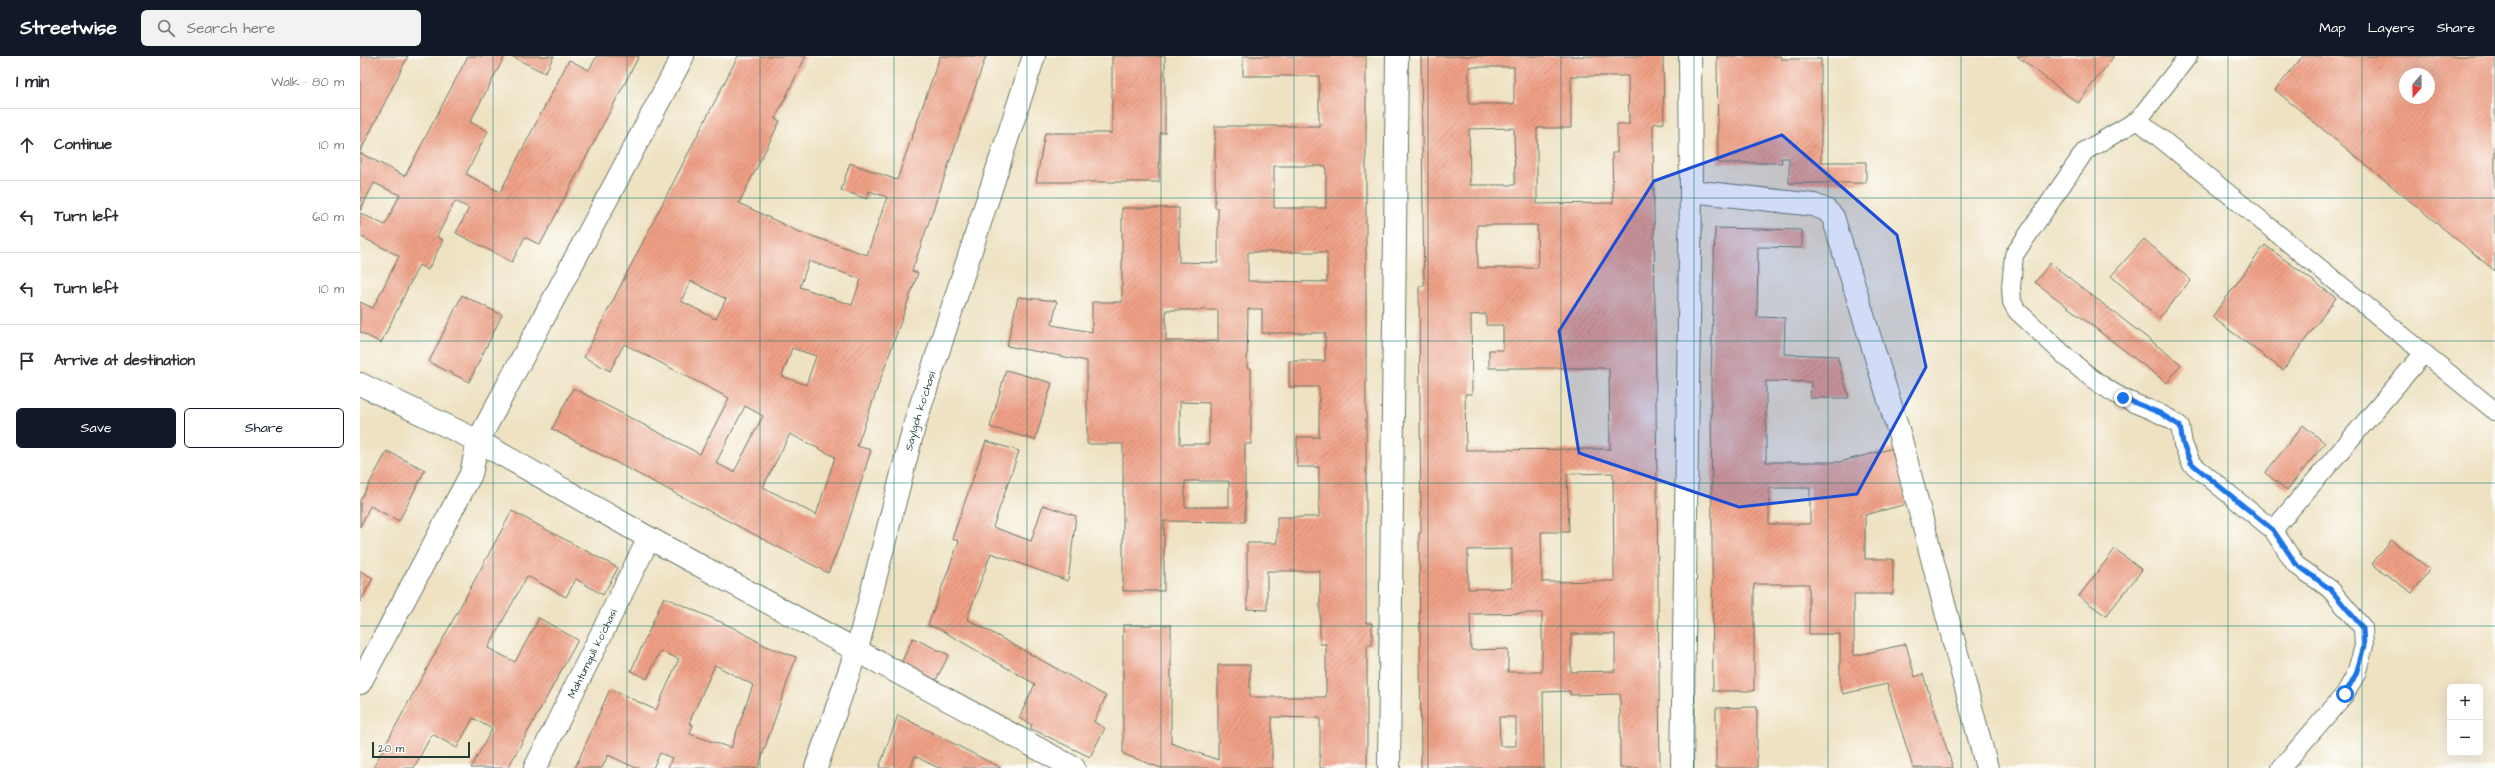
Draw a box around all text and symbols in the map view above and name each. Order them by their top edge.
search box [141,10,421,46]
text: Streetwise [20,15,117,42]
icon: search [155,17,177,39]
text: Search here [187,18,275,39]
text: Map [2319,18,2346,38]
text: Layers [2368,18,2415,38]
text: Share [2437,18,2475,38]
north arrow [2399,68,2435,104]
text: 1 min [16,70,49,94]
text: Walk · 80 m [271,73,344,91]
icon: ahead [16,134,38,156]
text: Continue [54,134,112,155]
text: 10 m [319,136,344,154]
icon: left [16,206,38,228]
text: Turn left [54,206,118,227]
text: 60 m [312,208,344,226]
icon: left [16,278,38,300]
text: Turn left [54,278,118,299]
text: 10 m [319,280,344,298]
icon: arrive [16,350,38,372]
text: Arrive at destination [54,350,195,371]
street label: Saylgoh ko'chasi [901,369,939,452]
route end [2114,389,2132,407]
button: Save [16,408,176,448]
button: Share [184,408,344,448]
street label: Mahtumquli ko'chasi [563,606,620,700]
map controls [2447,684,2483,756]
button: + [2447,684,2483,720]
route start [2336,685,2354,703]
button: − [2447,720,2483,756]
scale bar [372,740,470,759]
text: 20 m [378,741,404,756]

